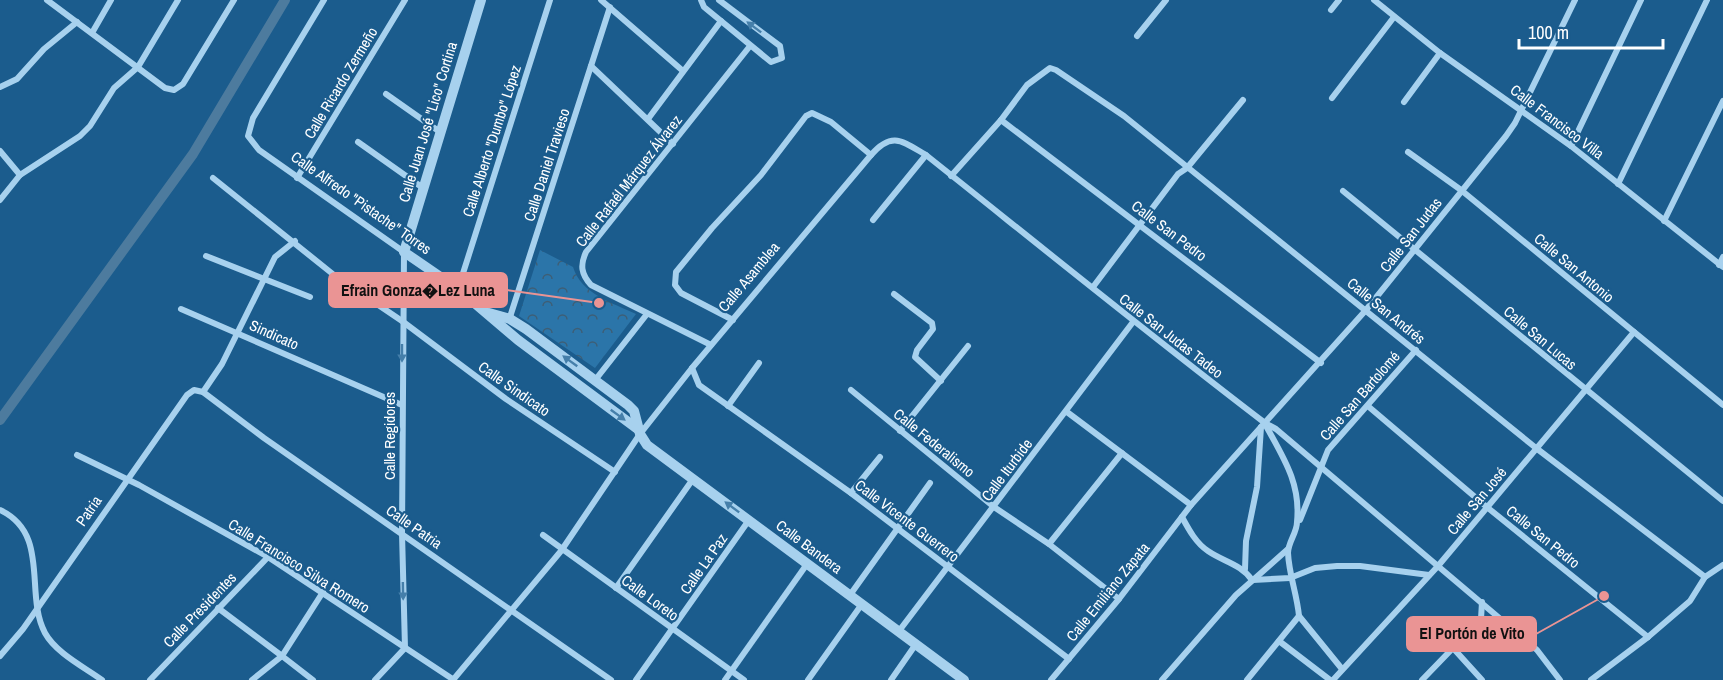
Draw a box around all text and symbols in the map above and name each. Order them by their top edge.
scale bar [1519,12,1663,50]
text: 100 m [1528,20,1569,45]
one-way arrow [747,21,762,33]
street label: Calle Ricardo Zermeño [299,23,382,143]
street label: Calle Juan José "Lico" Cortina [393,39,462,205]
street label: Calle Alberto "Dumbo" López [457,62,526,219]
street label: Calle Francisco Villa [1506,79,1609,164]
street label: Calle Daniel Travieso [518,106,575,224]
street label: Calle Rafaél Márquez Álvarez [570,110,687,251]
street label: Calle Alfredo "Pistache" Torres [287,146,436,259]
street label: Calle San Judas [1375,193,1446,276]
street label: Calle San Pedro [1127,195,1212,266]
street label: Calle San Antonio [1530,228,1619,307]
street label: Calle Asamblea [713,237,784,316]
callout: Efrain Gonza�Lez Luna [329,273,507,307]
street label: Calle San Andrés [1343,273,1430,349]
text: Efrain Gonza�Lez Luna [341,279,496,301]
street label: Calle San Judas Tadeo [1115,288,1228,383]
street label: Calle San Lucas [1499,301,1581,374]
street label: Sindicato [246,314,302,355]
one-way arrow [397,343,407,362]
street label: Calle San Bartolomé [1315,346,1405,445]
one-way arrow [563,355,579,367]
street label: Calle Sindicato [474,356,555,421]
street label: Calle Regidores [379,392,400,480]
street label: Calle Federalismo [889,403,980,482]
one-way arrow [609,409,625,421]
street label: Calle Iturbide [976,434,1037,505]
street label: Calle San José [1442,462,1511,539]
street label: Calle Vicente Guerrero [851,474,964,567]
street label: Patria [71,491,107,530]
street label: Calle Patria [382,500,447,554]
street label: Calle San Pedro [1502,500,1585,573]
one-way arrow [724,502,739,514]
street label: Calle Francisco Silva Romero [224,513,374,618]
street label: Calle Bandera [772,515,847,579]
street label: Calle La Paz [675,529,732,598]
street label: Calle Emiliano Zapata [1061,538,1154,646]
street label: Calle Presidentes [158,567,241,652]
street label: Calle Loreto [617,570,683,626]
one-way arrow [399,581,408,600]
callout: El Portón de Vito [1407,617,1536,651]
text: El Portón de Vito [1419,622,1525,644]

